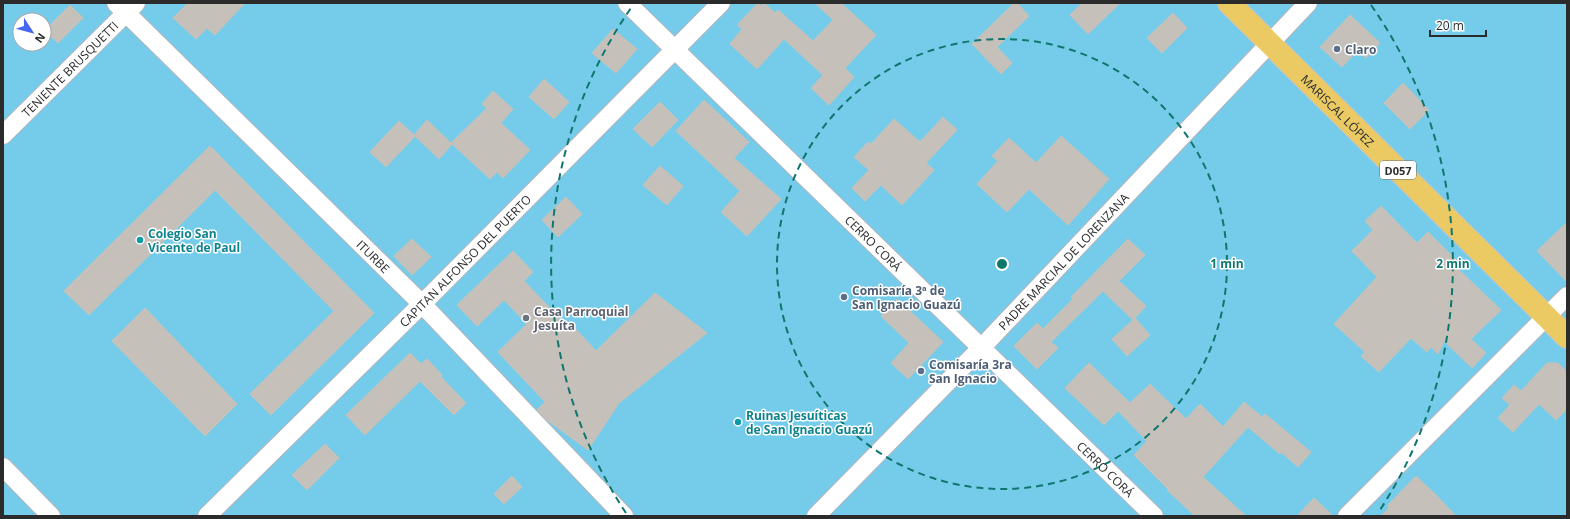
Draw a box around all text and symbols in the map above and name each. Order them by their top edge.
north arrow [12,12,52,52]
scale bar [1430,12,1486,38]
text: 20 m [1436,17,1464,34]
street label: TENIENTE BRUSQUETTI [18,18,120,120]
place label: Claro [1345,41,1376,58]
marker: Claro [1332,44,1342,54]
street label: MARISCAL LÓPEZ [1297,71,1378,151]
road number: D057 [1380,161,1416,179]
street label: PADRE MARCIAL DE LORENZANA [994,189,1133,333]
street label: CAPITAN ALFONSO DEL PUERTO [395,191,535,331]
street label: CERRO CORÁ [841,211,906,275]
place label: Colegio San Vicente de Paul [148,225,240,256]
marker: Colegio San Vicente de Paul [135,235,145,245]
street label: ITURBE [353,236,394,276]
text: 1 min [1210,255,1244,272]
text: 2 min [1436,255,1470,272]
centre of rings [995,257,1009,271]
place label: Comisaría 3ª de San Ignacio Guazú [852,282,961,313]
marker: Comisaría 3ª de San Ignacio Guazú [839,292,849,302]
place label: Casa Parroquial Jesuíta [533,303,628,334]
marker: Casa Parroquial Jesuíta [521,313,531,323]
place label: Comisaría 3ra San Ignacio [929,356,1012,387]
marker: Comisaría 3ra San Ignacio [916,366,926,376]
place label: Ruinas Jesuíticas de San Ignacio Guazú [746,407,873,438]
marker: Ruinas Jesuíticas de San Ignacio Guazú [733,417,743,427]
street label: CERRO CORÁ [1073,437,1138,501]

